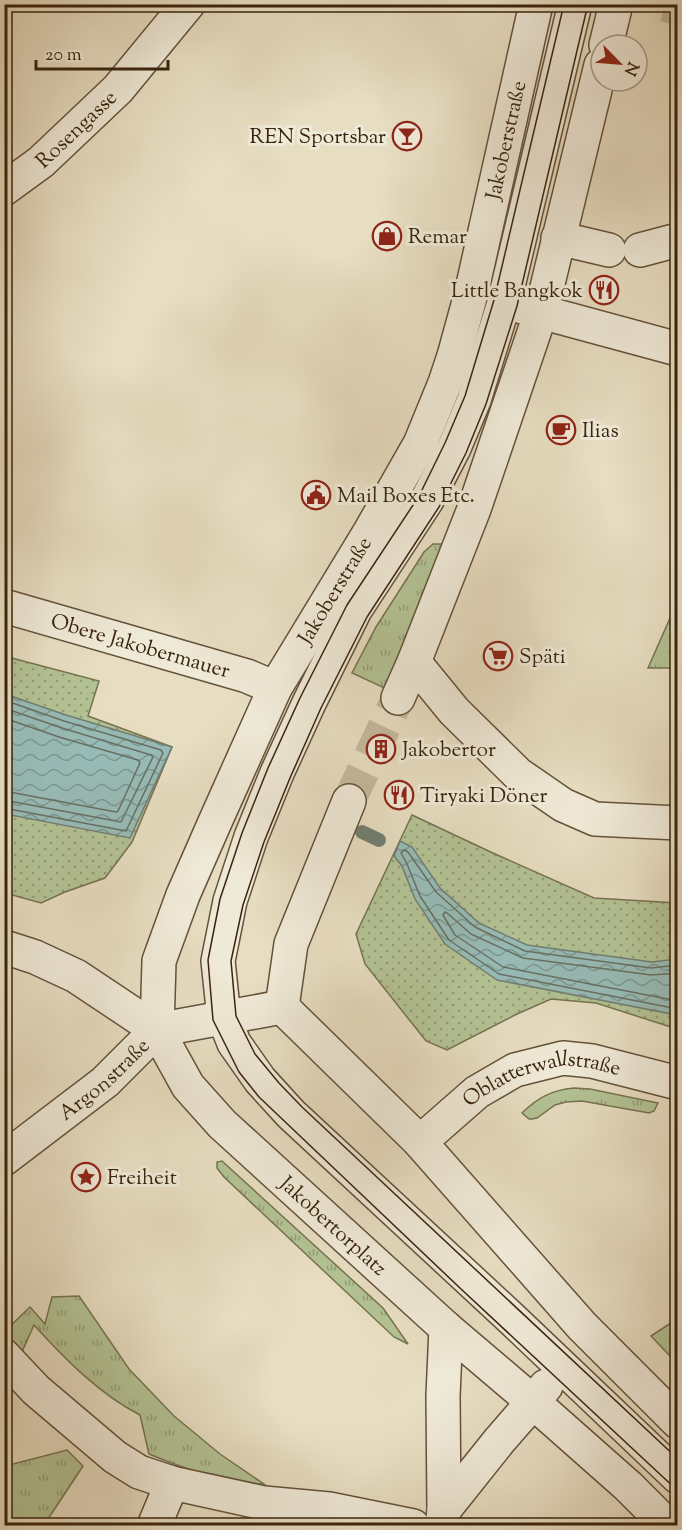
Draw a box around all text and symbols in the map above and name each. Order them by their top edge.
scale bar [36,33,168,71]
north arrow [589,33,649,93]
text: 20 m [45,43,82,69]
text: N [617,58,643,79]
street label: Jakoberstraße [479,78,535,204]
street label: Rosengasse [30,84,125,176]
bar icon: REN Sportsbar [391,120,423,152]
place label: REN Sportsbar [250,123,386,153]
shop icon: Remar [371,220,403,252]
place label: Remar [408,223,467,253]
restaurant icon: Little Bangkok [588,274,620,306]
place label: Little Bangkok [451,277,584,307]
cafe icon: Ilias [545,414,577,446]
place label: Ilias [582,417,619,447]
public building icon: Mail Boxes Etc. [300,479,332,511]
place label: Mail Boxes Etc. [337,482,475,512]
street label: Jakoberstraße [291,532,380,652]
street label: Obere Jakobermauer [47,607,233,687]
supermarket icon: Späti [482,640,514,672]
place label: Späti [519,643,566,673]
building icon: Jakobertor [365,733,397,765]
place label: Jakobertor [401,736,496,766]
restaurant icon: Tiryaki Döner [383,779,415,811]
place label: Tiryaki Döner [420,782,548,812]
street label: Argonstraße [53,1032,157,1129]
street label: Oblatterwallstraße [457,1045,624,1115]
place icon: Freiheit [70,1161,102,1193]
place label: Freiheit [107,1164,177,1194]
street label: Jakobertorplatz [271,1170,393,1284]

